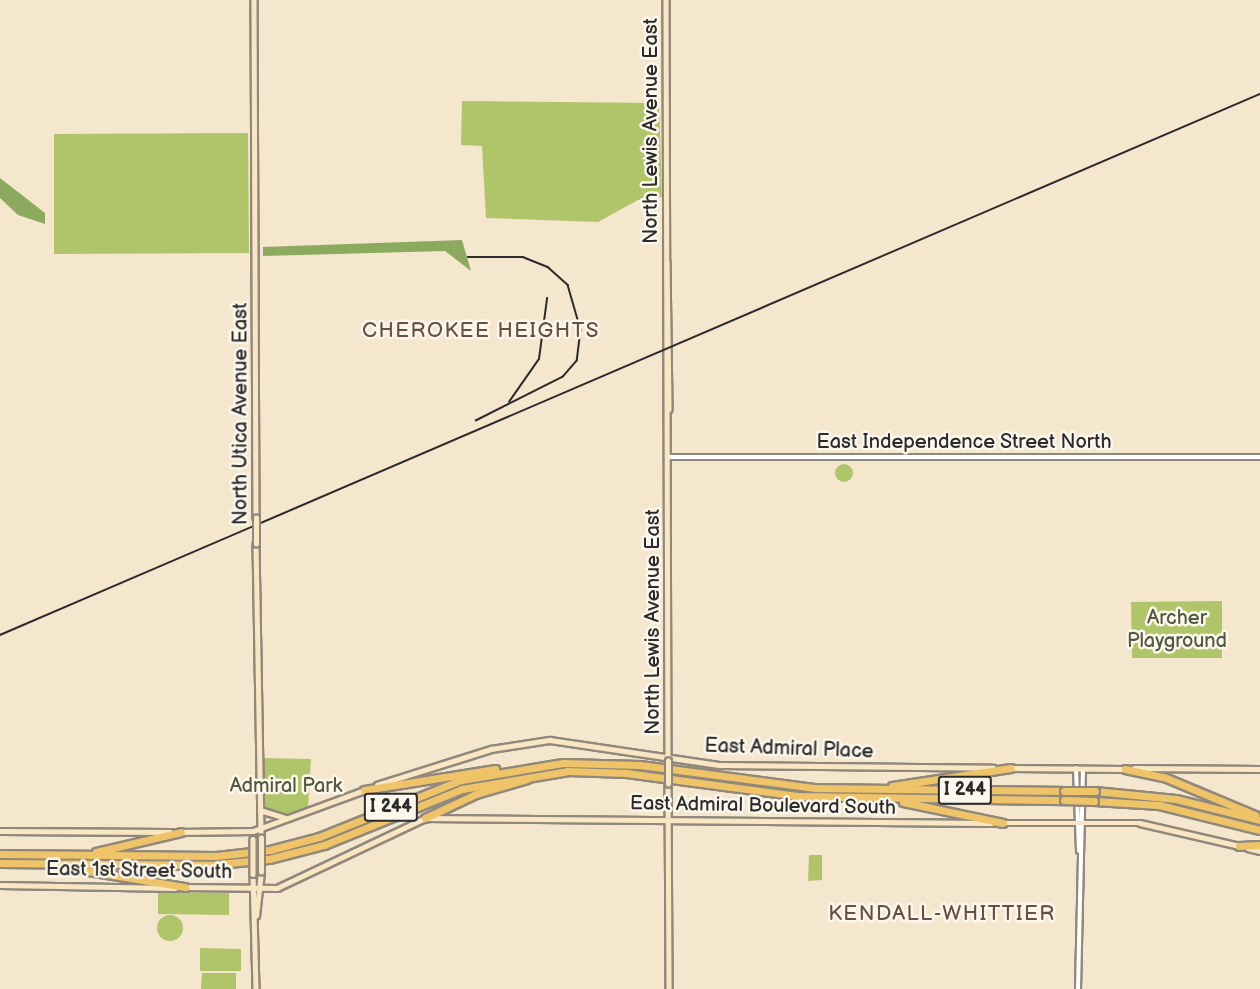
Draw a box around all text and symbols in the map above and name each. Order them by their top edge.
street label: North Lewis Avenue East [639,18,663,244]
street label: North Utica Avenue East [229,303,253,525]
district label: CHEROKEE HEIGHTS [362,318,600,344]
street label: East Independence Street North [816,430,1112,454]
street label: North Lewis Avenue East [641,509,665,735]
park label: Archer Playground [1127,607,1227,654]
street label: East Admiral Place [704,734,874,764]
park label: Admiral Park [230,774,342,798]
road number: I 244 [936,775,994,805]
road number: I 244 [362,792,420,822]
street label: East Admiral Boulevard South [630,792,896,820]
street label: East 1st Street South [45,857,233,885]
district label: KENDALL-WHITTIER [828,901,1056,927]

